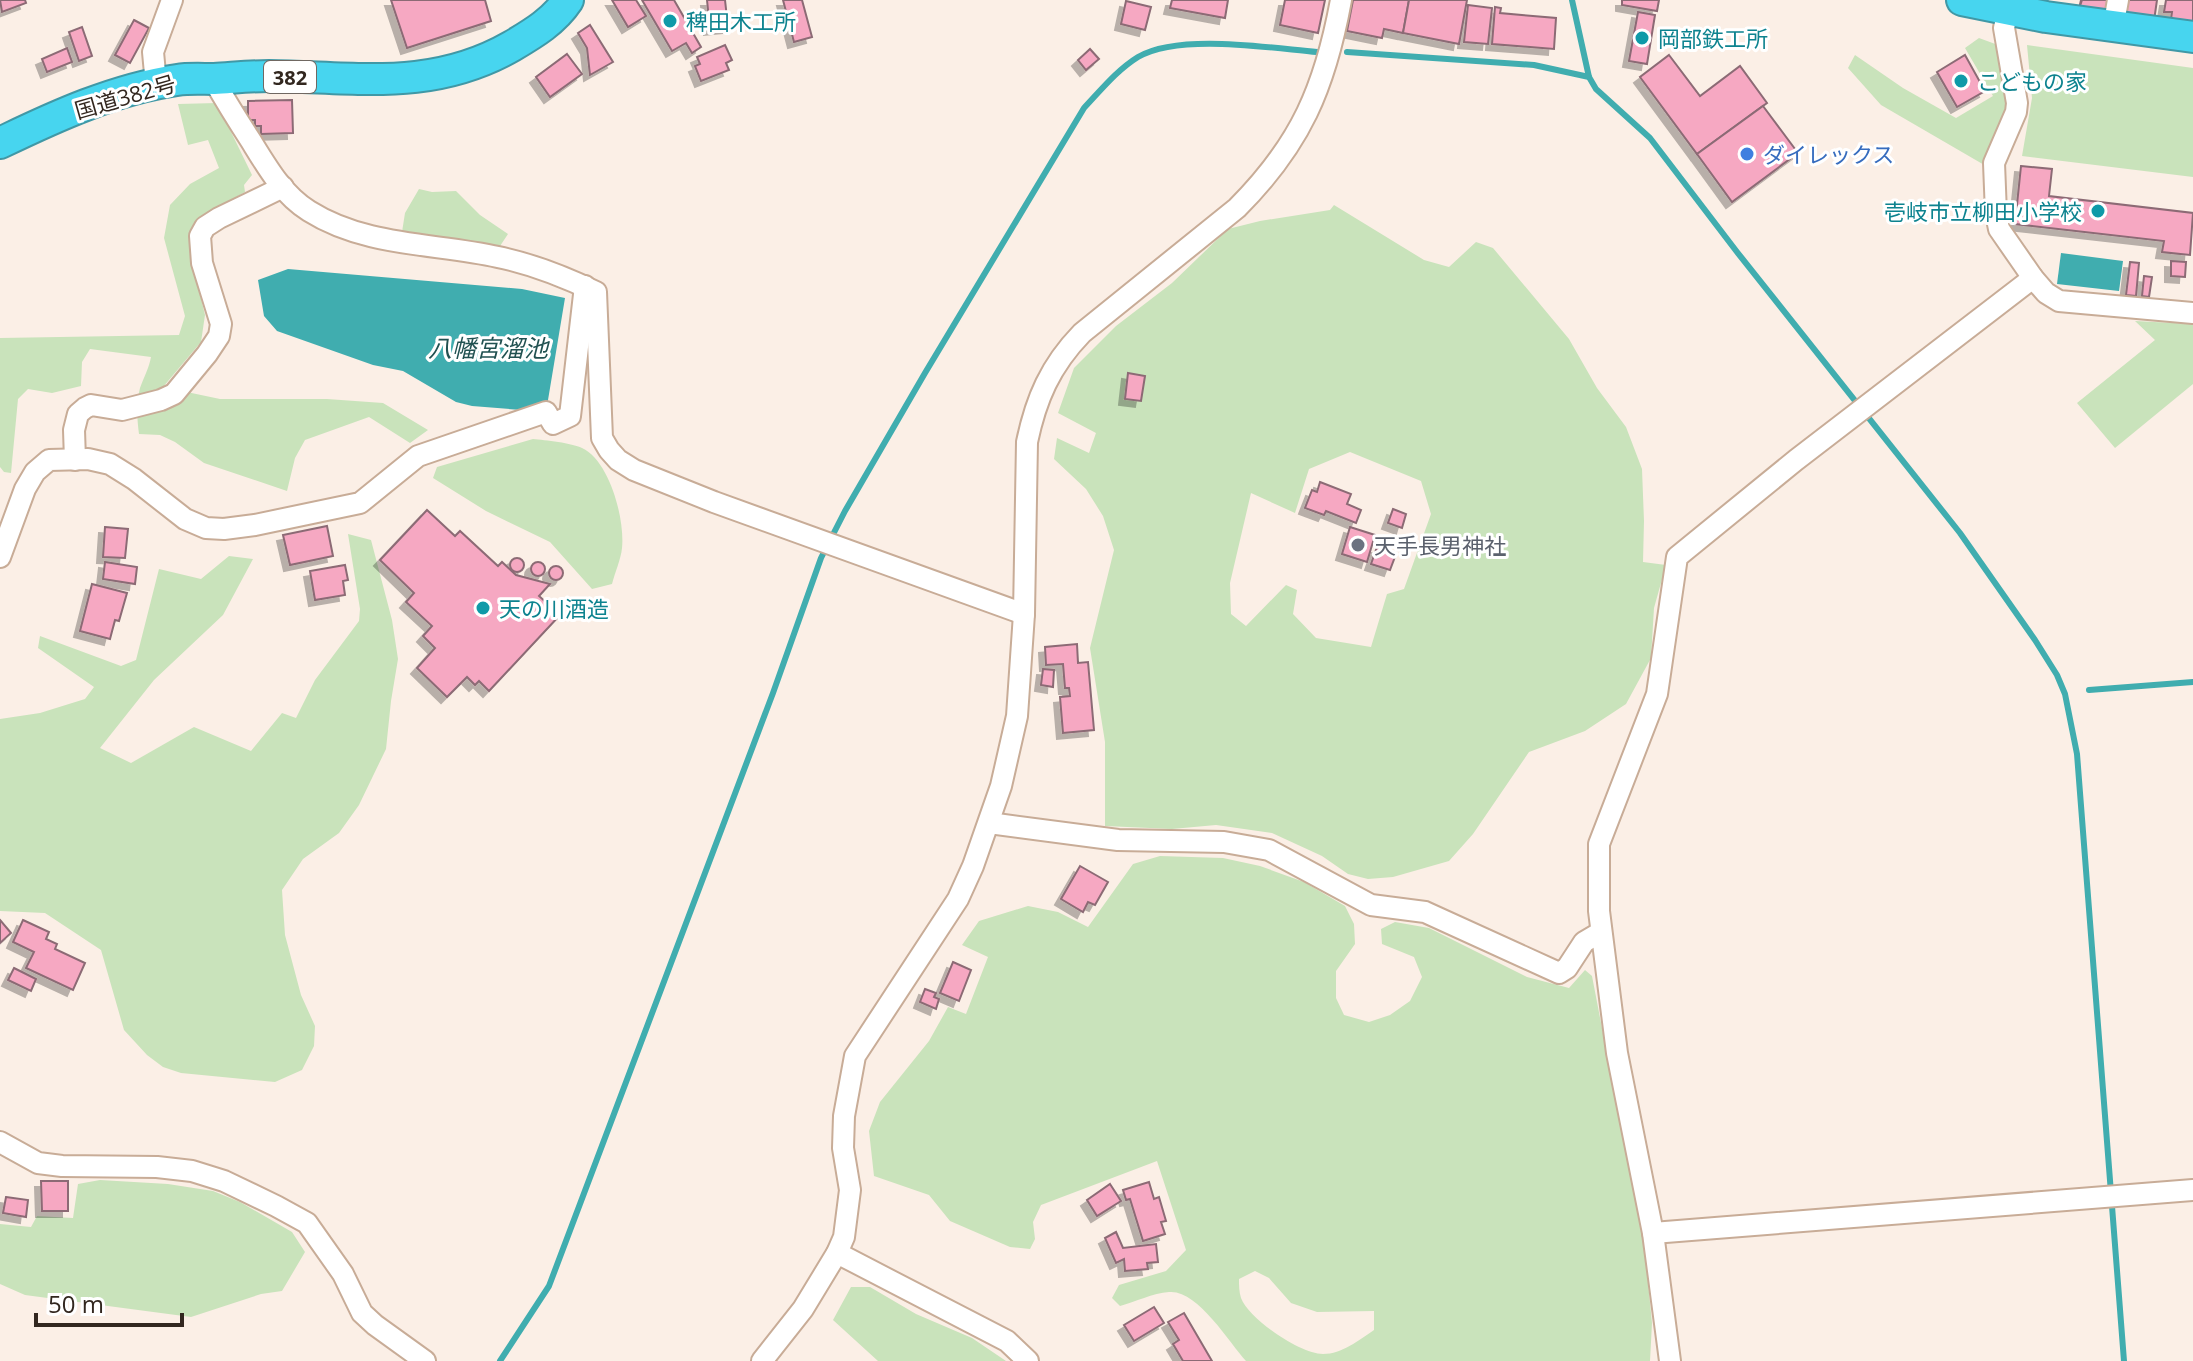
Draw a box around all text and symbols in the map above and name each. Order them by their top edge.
place label: 稗田木工所 [686,6,796,36]
marker: 稗田木工所 [661,12,679,30]
place label: 岡部鉄工所 [1658,23,1768,53]
marker: 岡部鉄工所 [1633,29,1651,47]
road number: 382 [264,61,316,93]
place label: こどもの家 [1977,66,2087,96]
street label: 国道382号 [71,67,179,125]
marker: こどもの家 [1952,72,1970,90]
place label: ダイレックス [1763,139,1894,169]
marker: ダイレックス [1738,145,1756,163]
place label: 壱岐市立柳田小学校 [1884,196,2082,226]
marker: 壱岐市立柳田小学校 [2089,202,2107,220]
water label: 八幡宮溜池 [428,331,550,364]
place label: 天手長男神社 [1374,530,1506,560]
marker: 天手長男神社 [1349,536,1367,554]
place label: 天の川酒造 [499,593,609,623]
marker: 天の川酒造 [474,599,492,617]
scale bar [36,1277,182,1327]
text: 50 m [48,1287,104,1320]

